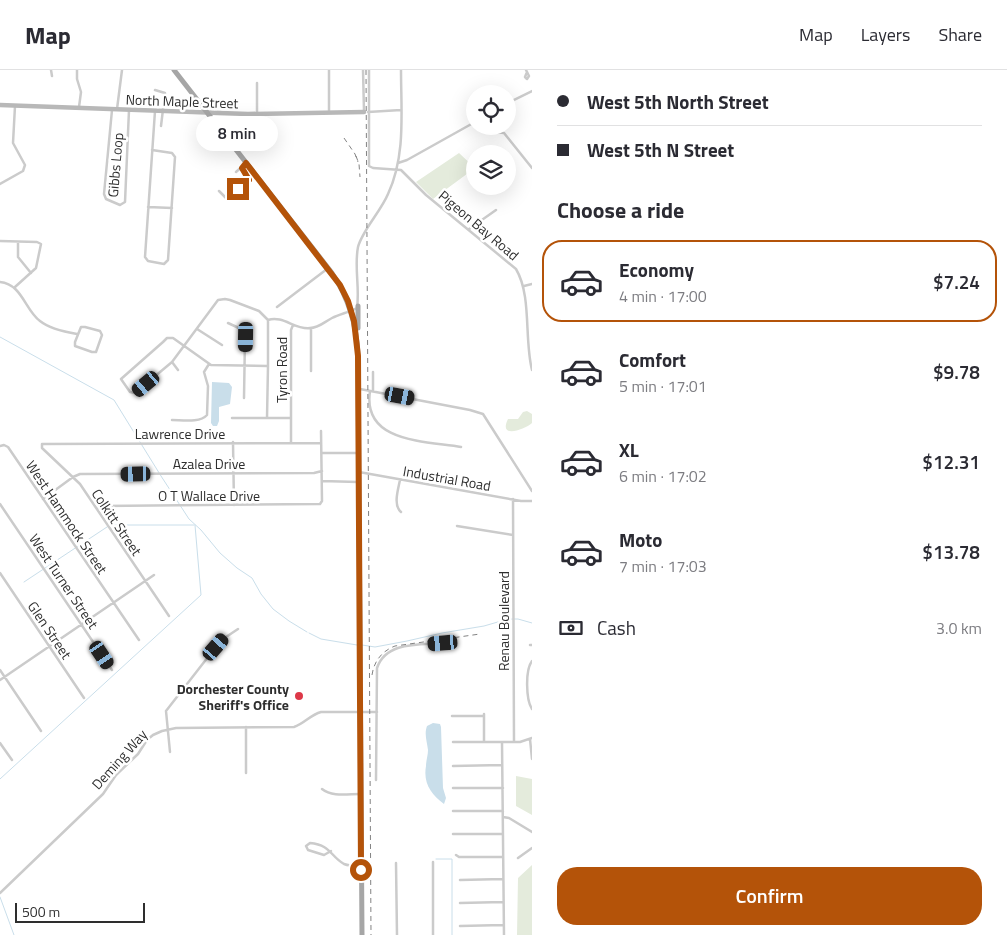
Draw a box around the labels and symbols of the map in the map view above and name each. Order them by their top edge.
street label: North Maple Street [125,89,239,113]
callout: 8 min [197,116,279,152]
street label: Gibbs Loop [102,132,128,198]
route end [227,178,249,200]
street label: Pigeon Bay Road [434,185,524,265]
car [238,322,253,352]
street label: Tyron Road [271,337,292,403]
car [129,369,162,399]
car [383,386,416,406]
street label: Lawrence Drive [135,423,225,444]
street label: Azalea Drive [173,453,245,474]
street label: West Hammock Street [21,456,113,578]
street label: Industrial Road [401,460,493,496]
car [120,466,151,482]
street label: Colkitt Street [87,484,147,560]
street label: O T Wallace Drive [158,485,260,506]
street label: West Turner Street [24,529,104,633]
street label: Renau Boulevard [493,571,514,671]
street label: Glen Street [23,597,77,663]
car [200,631,231,663]
car [427,634,458,652]
car [87,638,116,672]
place label: Dorchester County Sheriff's Office [177,678,289,715]
marker: Dorchester County Sheriff's Office [293,690,305,702]
street label: Deming Way [86,724,152,794]
route start [350,859,372,881]
scale bar [15,900,145,923]

